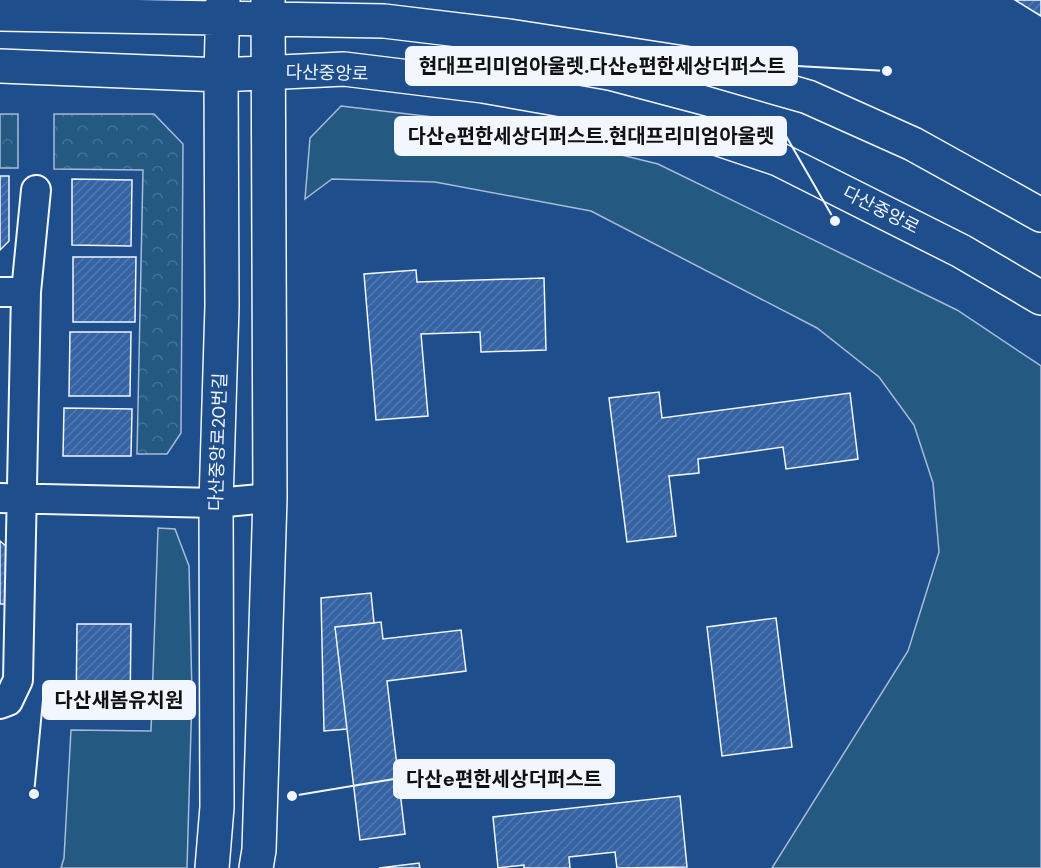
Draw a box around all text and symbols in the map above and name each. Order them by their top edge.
callout: 현대프리미엄아울렛.다산e편한세상더퍼스트 [406,47,797,85]
text: 현대프리미엄아울렛.다산e편한세상더퍼스트 [419,53,785,79]
street label: 다산중앙로 [285,60,369,86]
callout: 다산e편한세상더퍼스트.현대프리미엄아울렛 [395,117,786,155]
text: 다산e편한세상더퍼스트.현대프리미엄아울렛 [408,123,774,149]
street label: 다산중앙로 [839,181,923,239]
street label: 다산중앙로20번길 [204,372,232,512]
callout: 다산새봄유치원 [43,681,195,719]
text: 다산새봄유치원 [55,687,183,713]
callout: 다산e편한세상더퍼스트 [394,760,614,798]
text: 다산e편한세상더퍼스트 [406,766,602,792]

